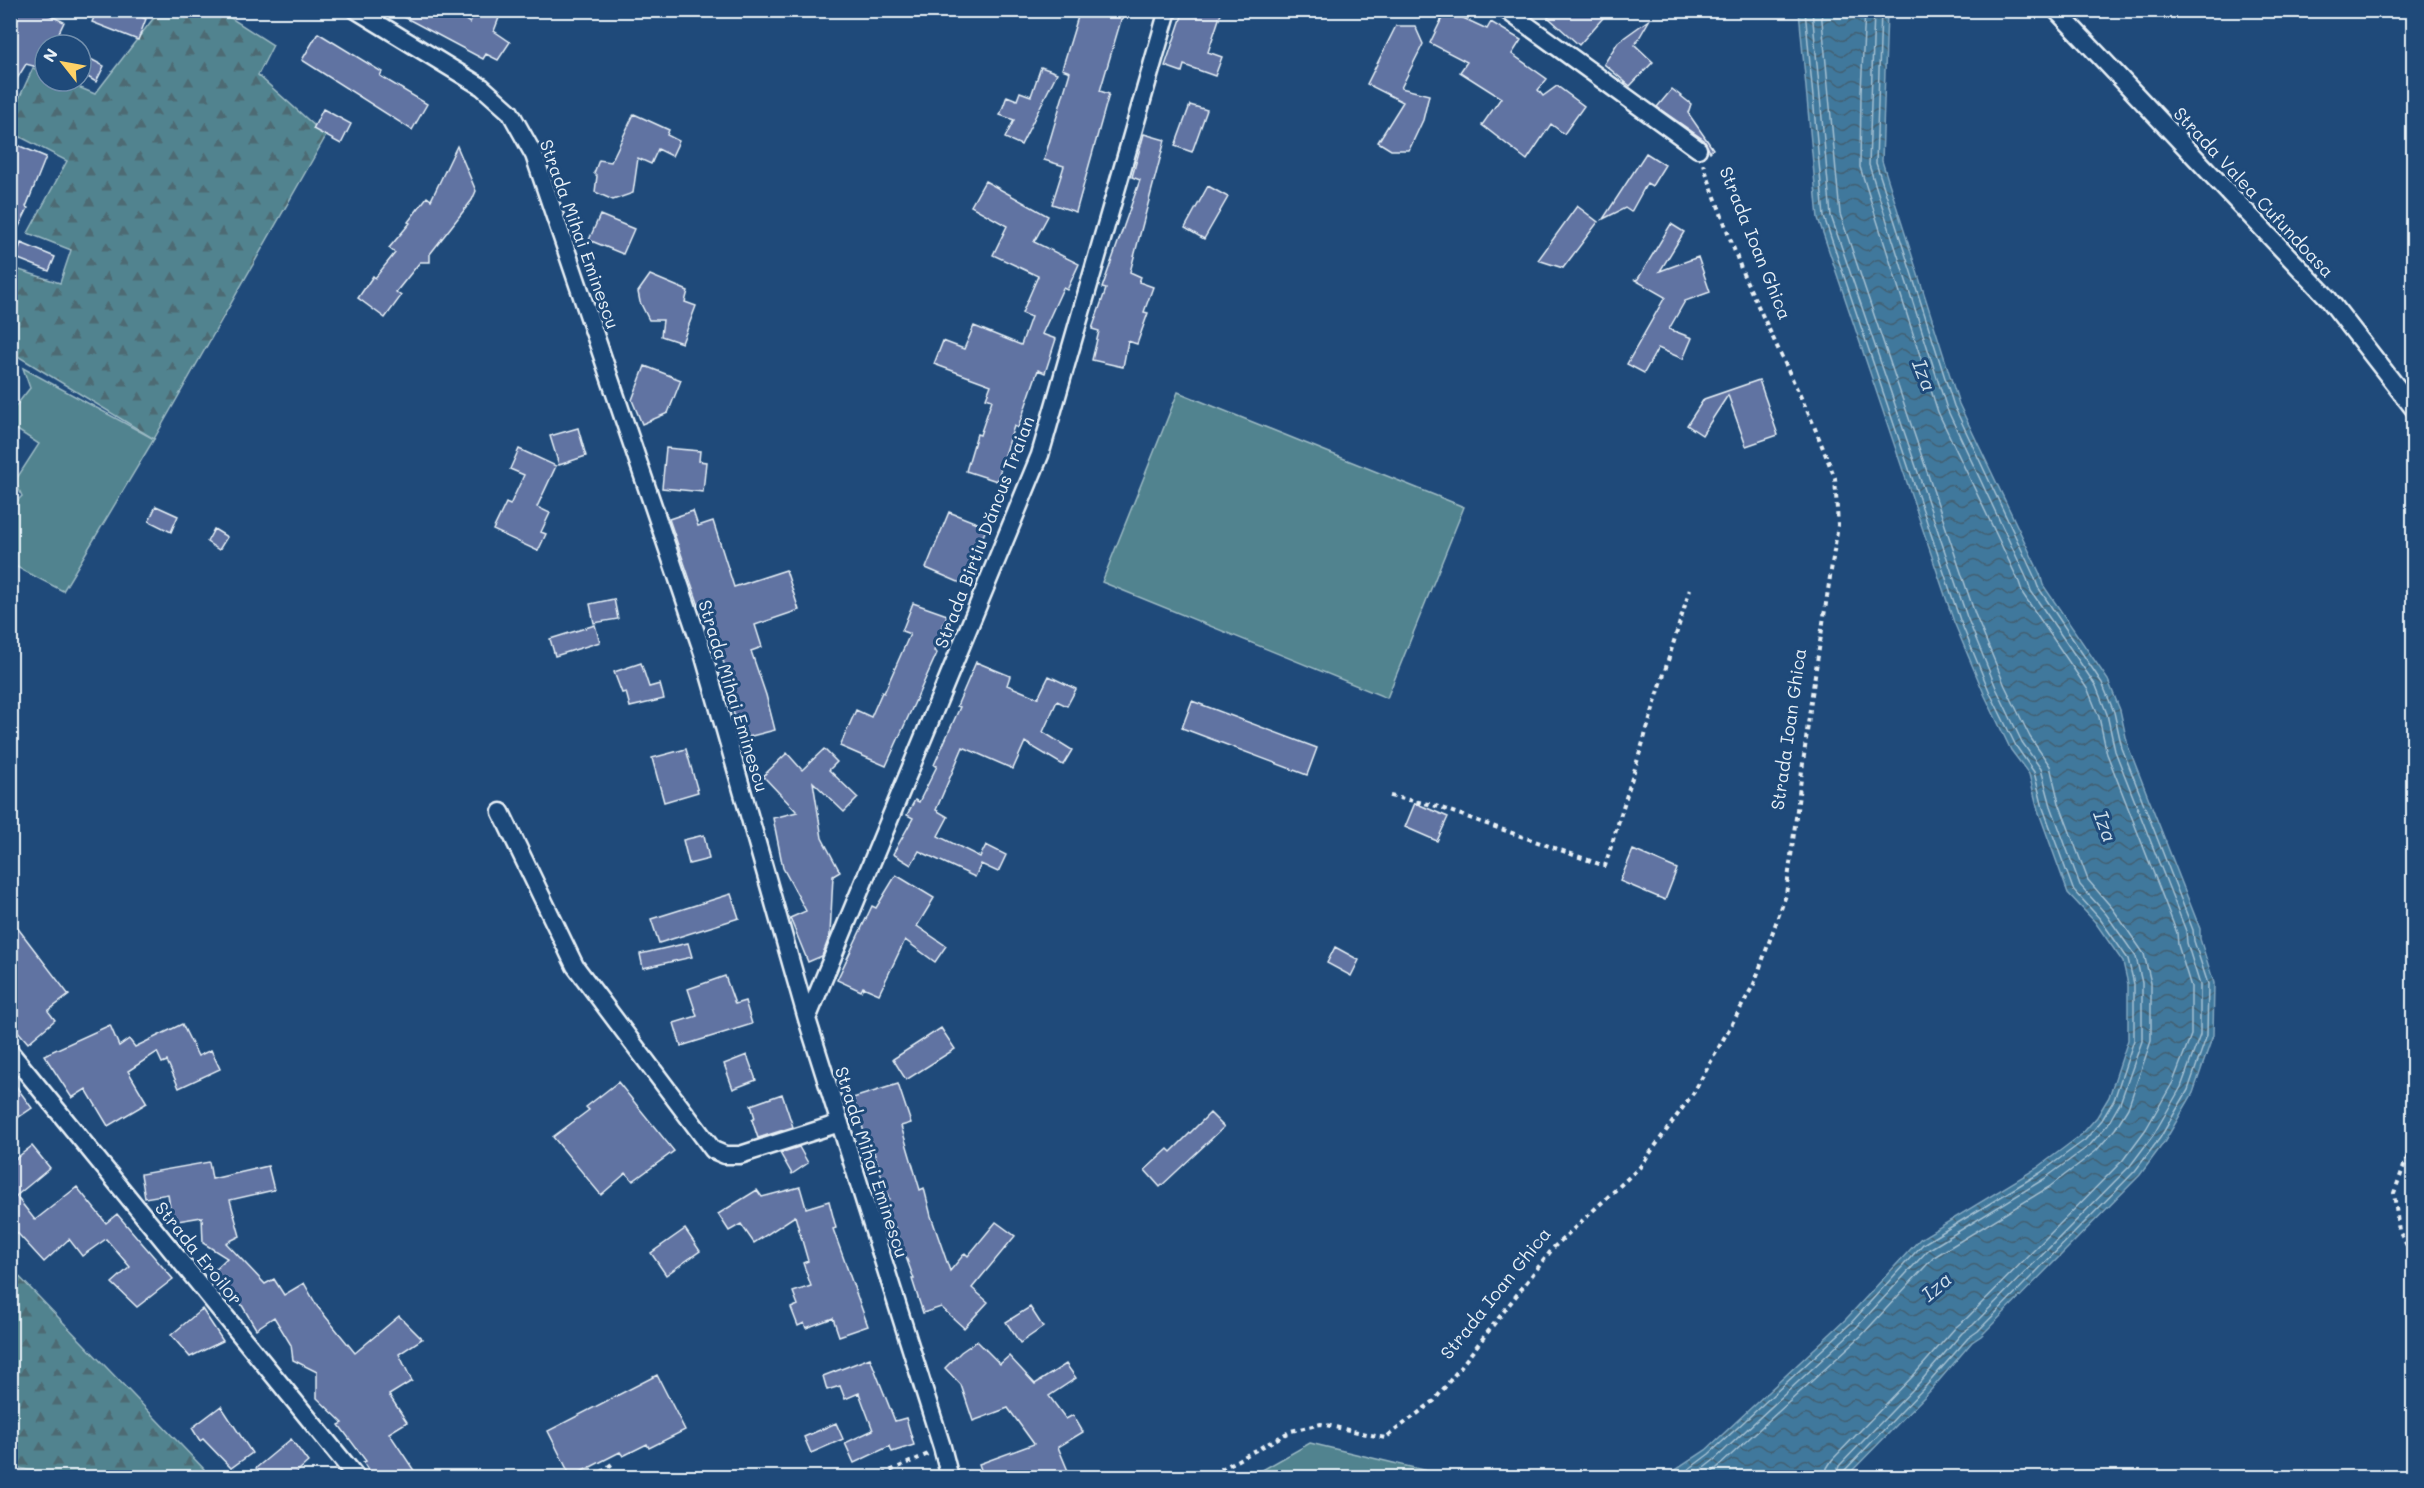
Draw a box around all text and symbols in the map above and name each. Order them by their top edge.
north arrow [33,33,93,93]
text: N [38,44,62,66]
street label: Strada Valea Cufundoasa [2169,102,2339,282]
street label: Strada Mihai Eminescu [535,136,625,332]
street label: Strada Ioan Ghica [1714,163,1798,323]
water label: Iza [1907,355,1943,395]
street label: Strada Birtiu Dăncus Traian [929,412,1039,652]
street label: Strada Mihai Eminescu [693,597,775,795]
street label: Strada Ioan Ghica [1765,647,1811,811]
water label: Iza [2088,806,2124,846]
street label: Strada Mihai Eminescu [830,1063,914,1261]
street label: Strada Eroilor [150,1196,248,1310]
street label: Strada Ioan Ghica [1434,1222,1556,1364]
water label: Iza [1915,1266,1957,1306]

